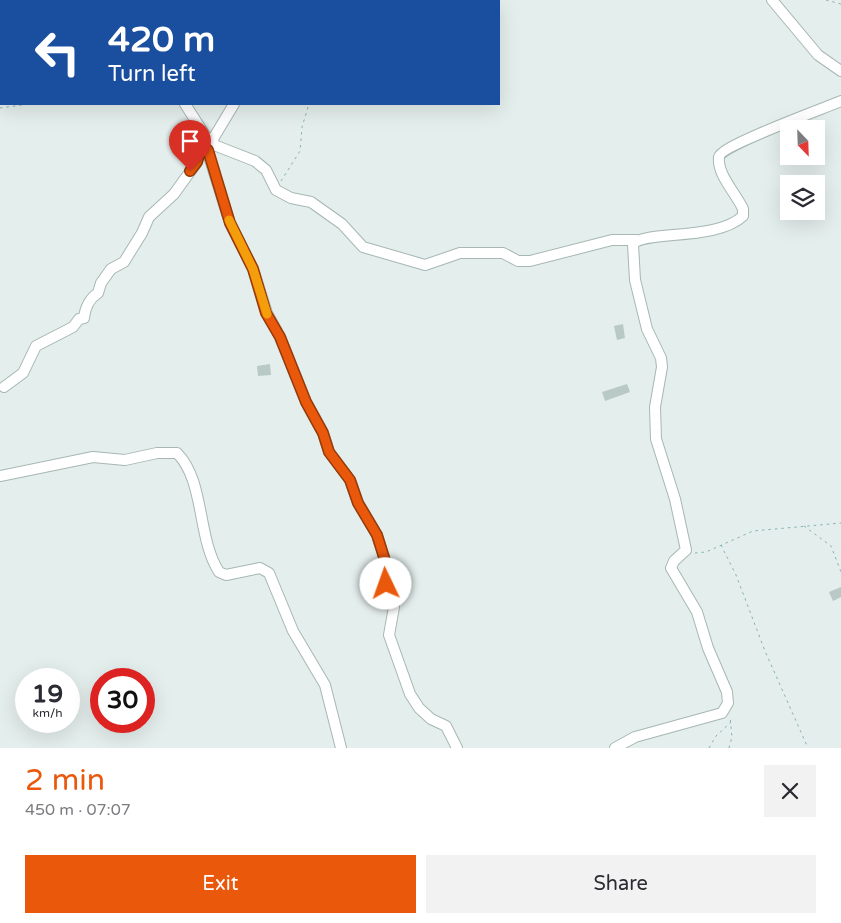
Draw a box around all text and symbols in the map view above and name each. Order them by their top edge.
text: 420 m [108,19,215,61]
icon: left [25,20,90,85]
text: Turn left [108,61,196,87]
pin [169,120,211,171]
north arrow [780,120,825,165]
map controls [780,120,825,220]
icon: arrive [176,127,204,155]
button: layers [780,175,825,220]
position arrow [359,557,411,609]
speed limit sign: 30 [90,668,155,733]
text: 19 [32,679,63,709]
text: km/h [32,706,63,720]
text: 2 min [25,762,105,799]
button: close [764,765,816,817]
text: 450 m · 07:07 [25,800,131,820]
button: Exit [25,855,416,913]
button: Share [426,855,816,913]

